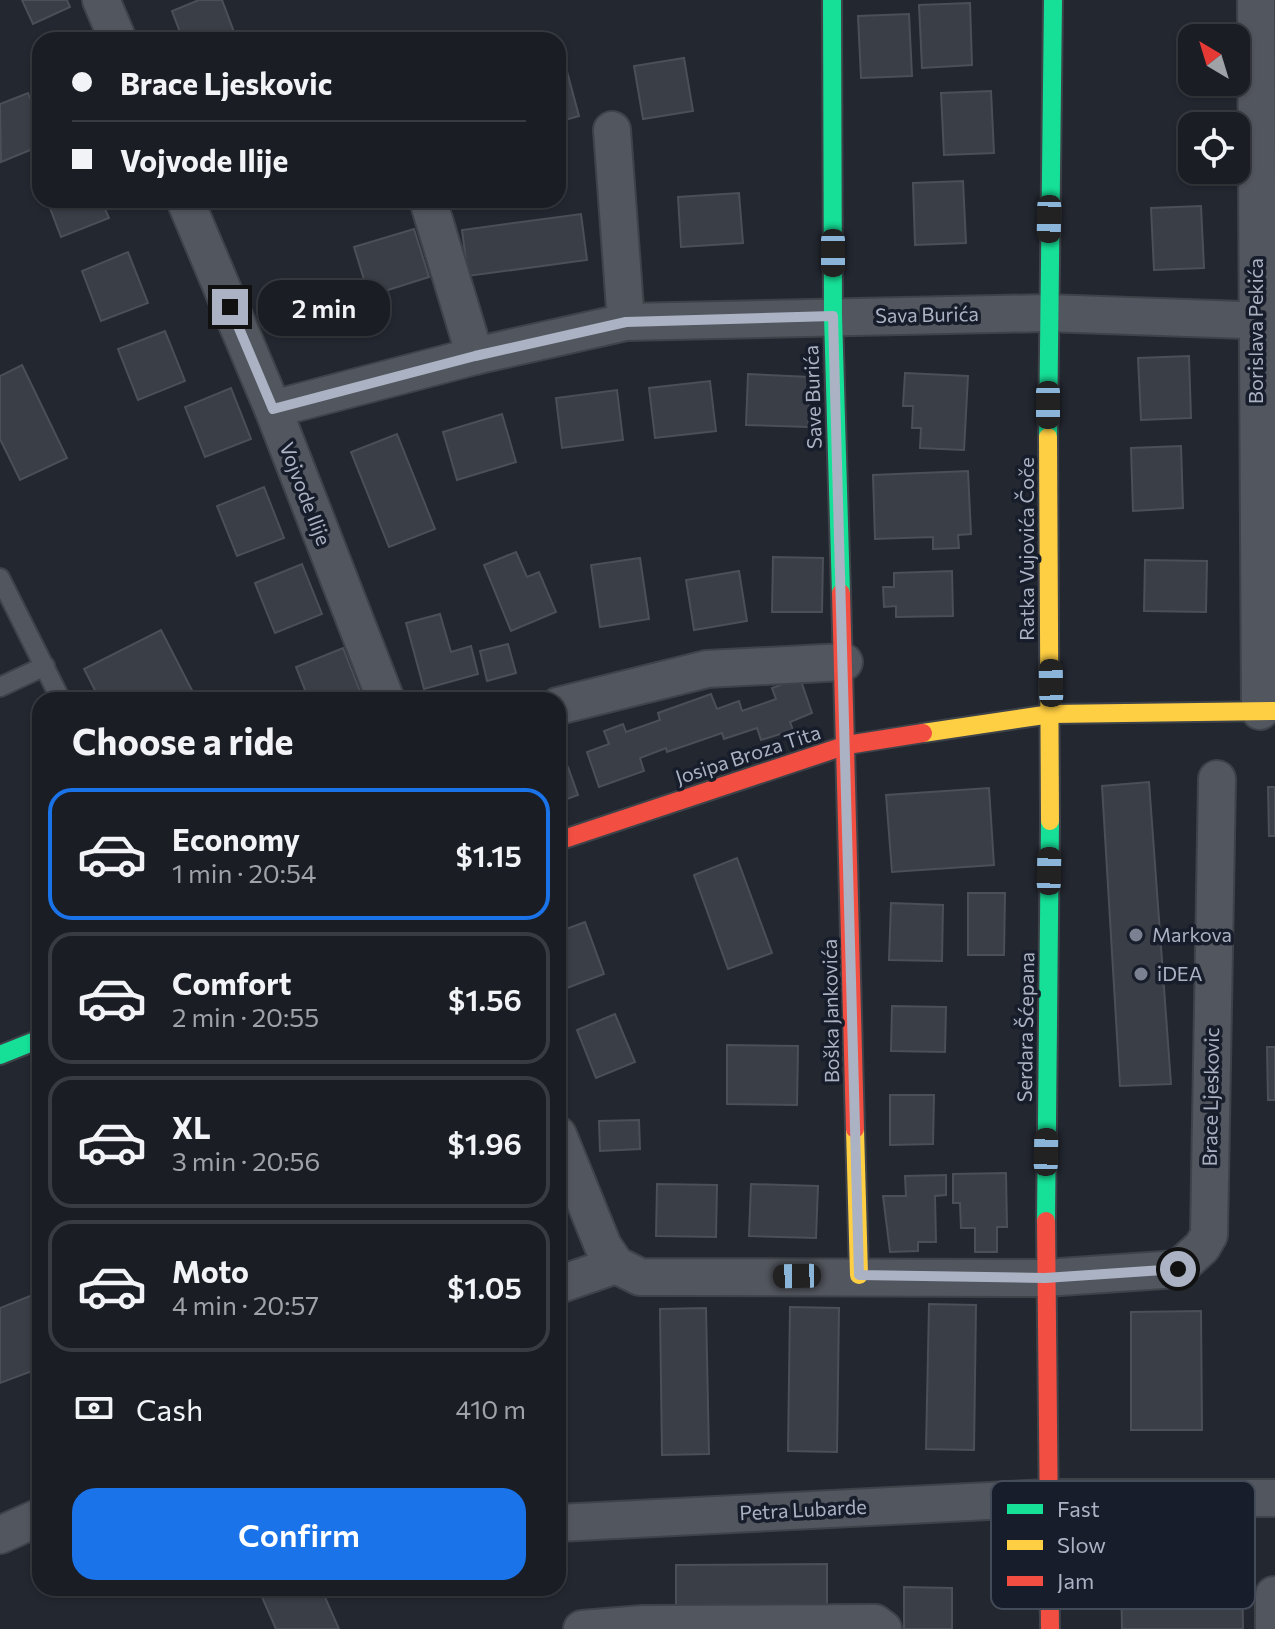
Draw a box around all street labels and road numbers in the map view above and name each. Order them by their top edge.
street label: Borislava Pekića [1243,258,1267,404]
street label: Sava Burića [875,301,979,327]
street label: Save Burića [798,345,826,449]
street label: Vojvode Ilije [275,439,337,549]
street label: Ratka Vujovića Čoče [1014,457,1038,641]
street label: Josipa Broza Tita [672,719,823,789]
street label: Boška Jankovića [817,939,843,1083]
street label: Serdara Šćepana [1012,952,1038,1102]
street label: Brace Ljeskovic [1197,1027,1223,1167]
street label: Petra Lubarde [739,1494,867,1524]

